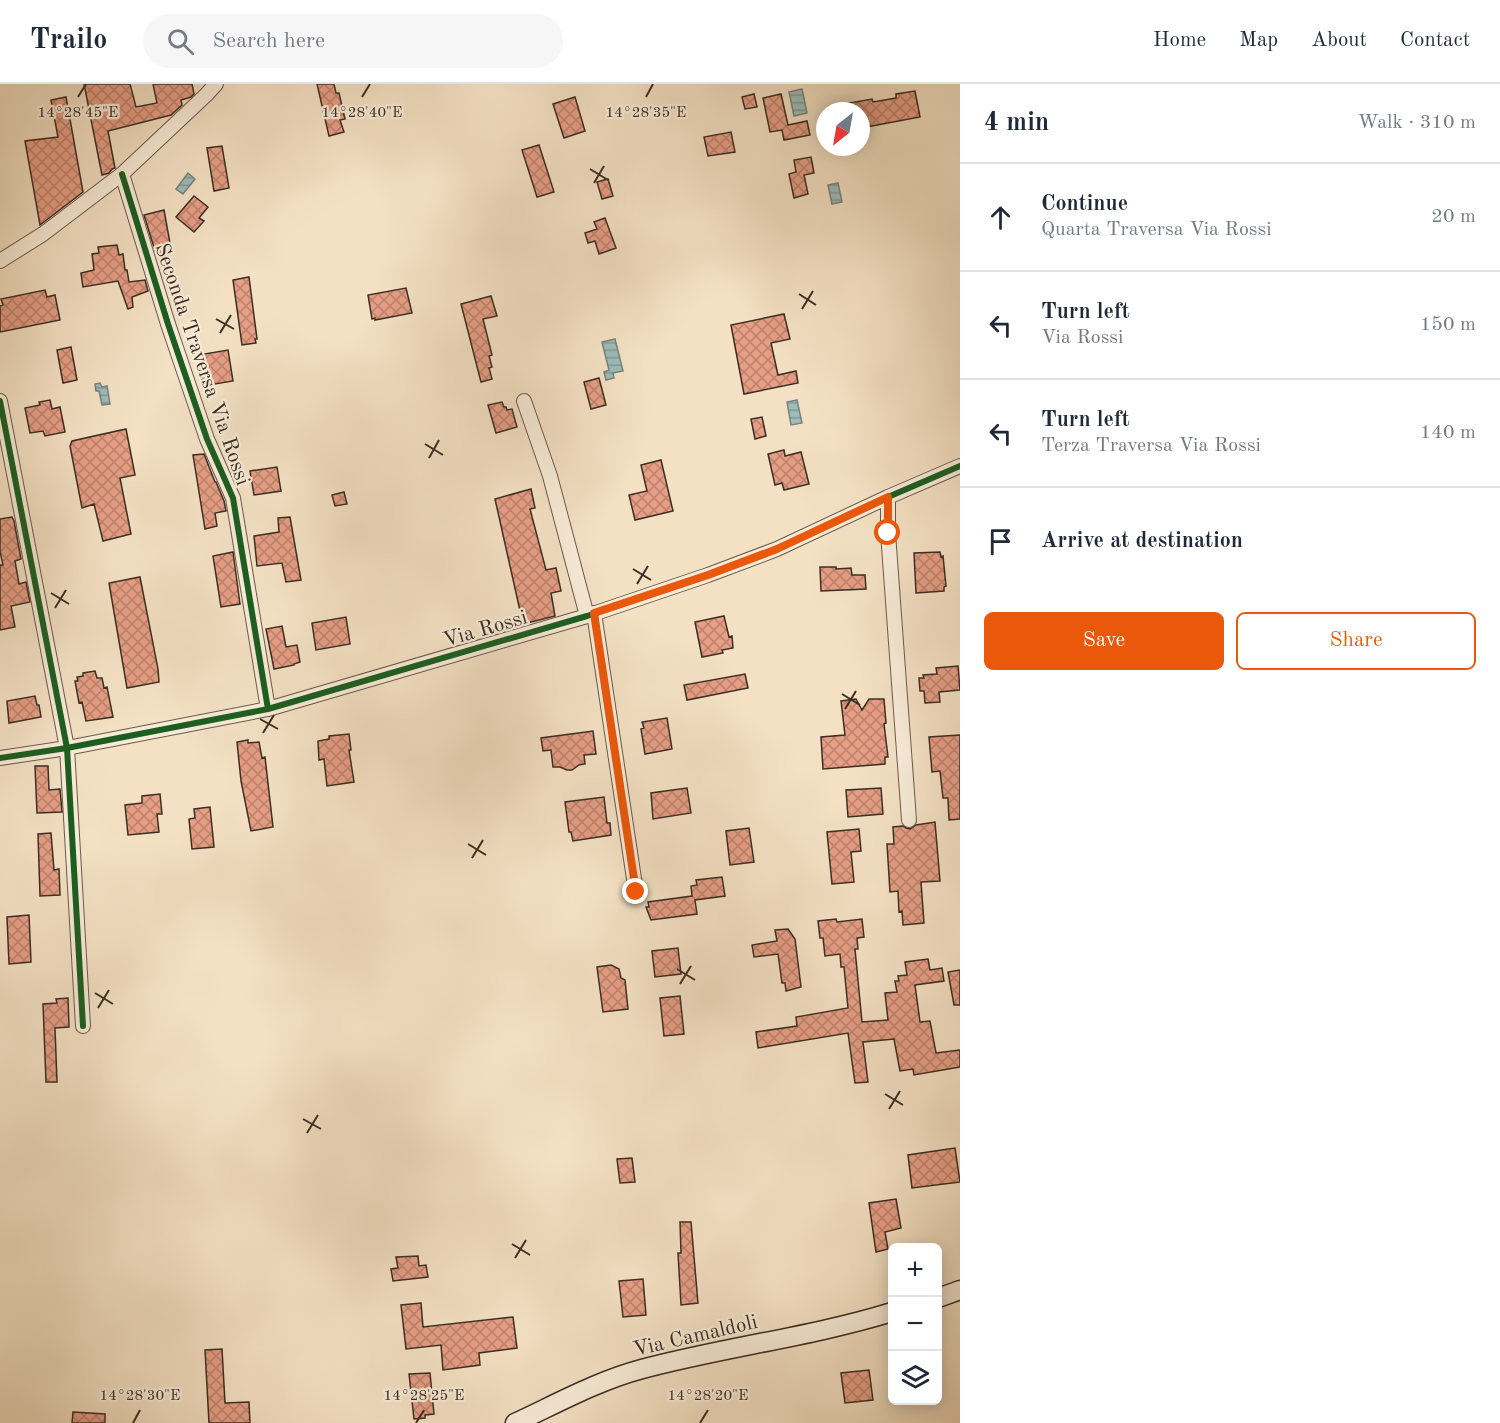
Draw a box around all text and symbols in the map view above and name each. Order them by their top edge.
search box [143,14,563,68]
icon: search [164,25,197,58]
text: Trailo [30,27,107,55]
text: Search here [212,30,325,52]
text: Home [1153,30,1206,51]
text: Map [1239,30,1278,51]
text: About [1311,30,1367,51]
text: Contact [1400,30,1470,51]
north arrow [816,102,870,156]
text: 14°28'45"E [38,106,118,121]
text: 14°28'40"E [322,106,402,121]
text: 14°28'35"E [606,106,686,121]
text: 4 min [984,110,1049,136]
text: Walk · 310 m [1357,113,1476,133]
text: Continue [1041,193,1128,215]
icon: ahead [984,201,1017,234]
text: 20 m [1431,207,1476,227]
text: Quarta Traversa Via Rossi [1041,220,1272,240]
street label: Seconda Traversa Via Rossi [150,241,253,488]
text: Turn left [1041,301,1130,323]
icon: left [984,309,1017,342]
text: 150 m [1420,315,1476,335]
text: Via Rossi [1041,328,1123,348]
text: Turn left [1041,409,1130,431]
icon: left [984,417,1017,450]
text: 140 m [1420,423,1476,443]
text: Terza Traversa Via Rossi [1041,436,1261,456]
route start [874,519,900,545]
icon: arrive [984,525,1017,558]
text: Arrive at destination [1041,530,1243,552]
street label: Via Rossi [441,607,530,651]
button: Save [984,612,1224,670]
button: Share [1236,612,1476,670]
route end [622,878,648,904]
map controls [888,1243,942,1405]
button: + [888,1243,942,1297]
button: − [888,1297,942,1351]
street label: Via Camaldoli [631,1312,760,1361]
button: layers [888,1351,942,1405]
text: 14°28'30"E [100,1389,180,1404]
text: 14°28'25"E [384,1389,464,1404]
text: 14°28'20"E [668,1389,748,1404]

